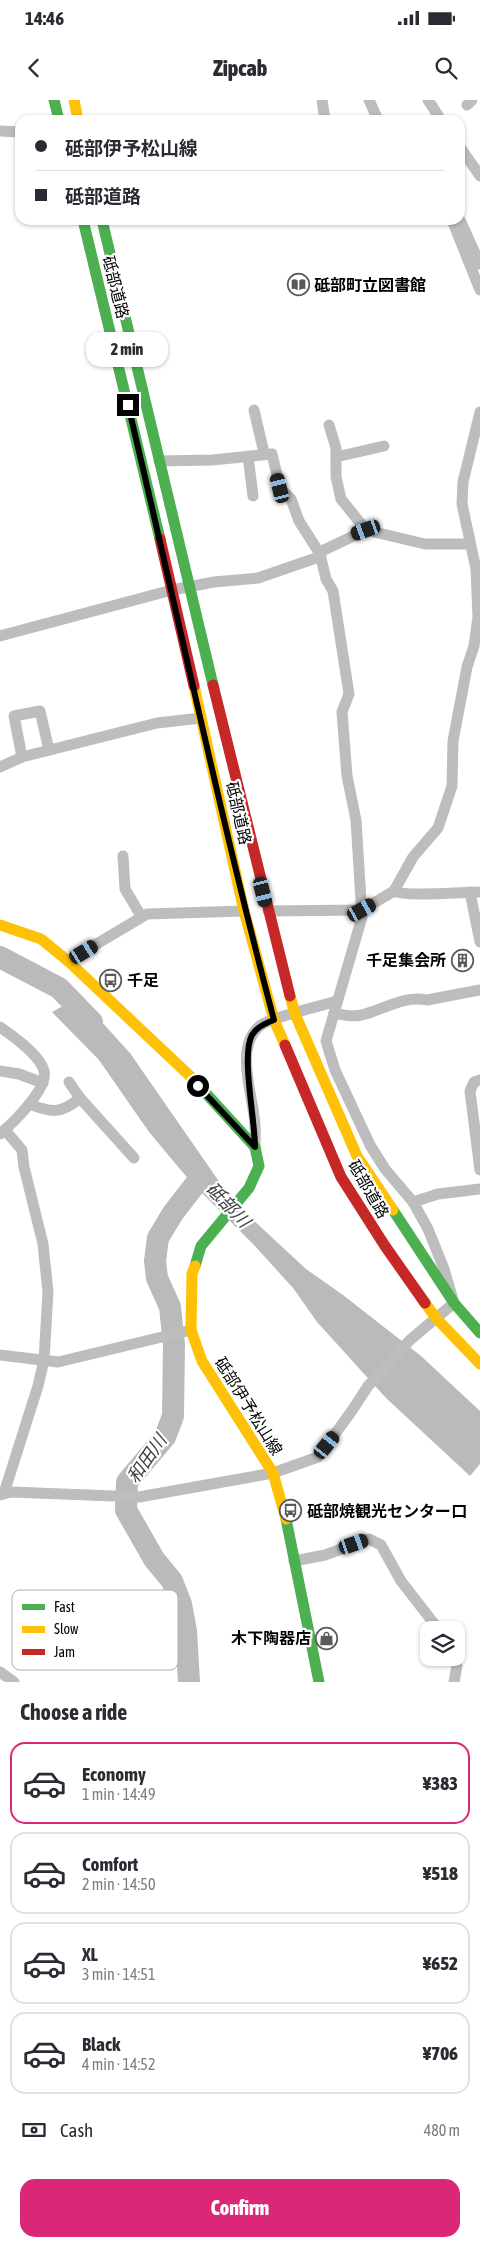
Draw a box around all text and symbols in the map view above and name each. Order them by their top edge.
text: 14:46 [25,7,64,29]
icon: back [20,54,48,82]
icon: search [432,54,460,82]
text: Zipcab [213,55,267,81]
text: 砥部伊予松山線 [65,137,198,159]
text: 砥部道路 [65,185,141,207]
street label: 砥部道路 [100,254,132,320]
library icon: 砥部町立図書館 [286,273,310,297]
place label: 砥部町立図書館 [314,276,426,294]
callout: 2 min [87,332,169,368]
text: 2 min [111,340,143,358]
route end [117,394,139,416]
car [269,472,290,504]
car [349,518,382,542]
street label: 砥部道路 [223,780,255,846]
car [252,876,273,908]
car [345,896,378,924]
car [67,938,100,966]
building icon: 千足集会所 [450,948,474,972]
place label: 千足集会所 [366,951,446,969]
bus stop icon: 千足 [99,968,123,992]
place label: 千足 [127,971,159,989]
route start [187,1075,209,1097]
street label: 砥部道路 [345,1157,393,1221]
water label: 砥部川 [202,1178,256,1233]
street label: 砥部伊予松山線 [212,1354,286,1458]
water label: 和田川 [123,1429,172,1487]
car [311,1429,342,1461]
bus stop icon: 砥部焼観光センター口 [279,1499,303,1523]
place label: 砥部焼観光センター口 [307,1502,467,1520]
car [337,1532,370,1556]
legend [12,1590,178,1670]
text: Fast [54,1599,75,1615]
text: Slow [54,1621,79,1637]
map controls [420,1621,465,1666]
button: layers [420,1621,465,1666]
shop icon: 木下陶器店 [315,1626,339,1650]
place label: 木下陶器店 [231,1629,311,1647]
text: Jam [54,1644,75,1660]
text: Choose a ride [20,1699,127,1725]
icon: car [22,1761,67,1806]
text: Economy [82,1763,146,1785]
text: ¥383 [423,1772,458,1794]
text: 1 min · 14:49 [82,1785,155,1803]
icon: car [22,1851,67,1896]
text: Comfort [82,1853,138,1875]
text: ¥518 [423,1862,458,1884]
text: 2 min · 14:50 [82,1875,155,1893]
icon: car [22,1941,67,1986]
text: XL [82,1943,98,1965]
text: ¥652 [423,1952,458,1974]
text: 3 min · 14:51 [82,1965,155,1983]
icon: car [22,2031,67,2076]
text: Black [82,2033,120,2055]
text: ¥706 [423,2042,458,2064]
text: 4 min · 14:52 [82,2055,155,2073]
icon: cash [20,2116,48,2144]
text: Cash [60,2119,93,2141]
text: 480 m [424,2121,460,2139]
button: Confirm [20,2179,460,2237]

